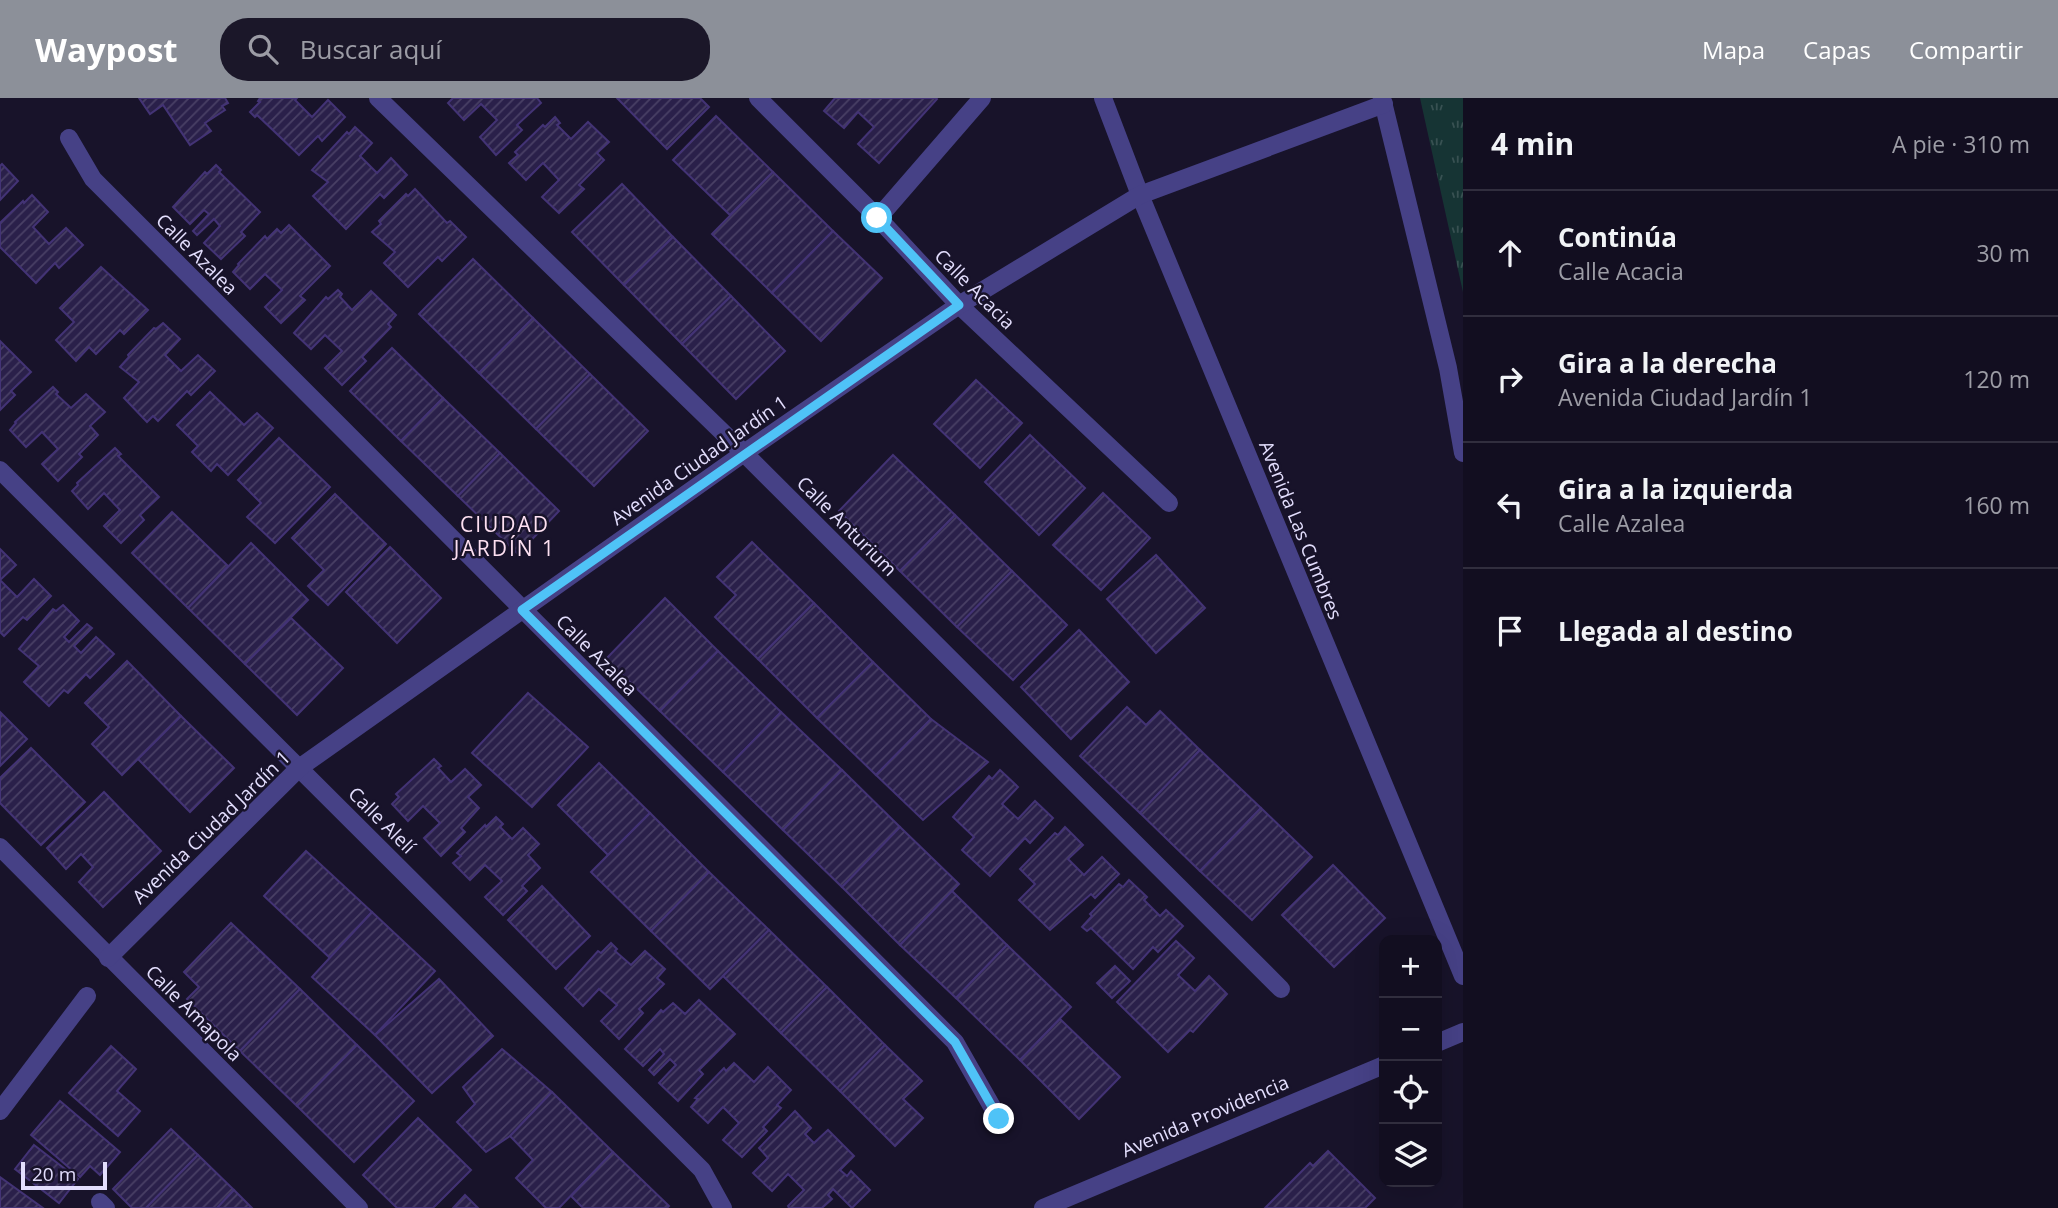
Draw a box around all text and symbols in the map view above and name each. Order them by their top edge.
search box [220,18,710,81]
text: Waypost [35,27,178,72]
icon: search [244,30,282,68]
text: Buscar aquí [300,31,442,67]
text: Mapa [1702,33,1765,66]
text: Capas [1803,33,1871,66]
text: Compartir [1909,33,2023,66]
text: 4 min [1491,123,1574,164]
text: A pie · 310 m [1892,128,2030,160]
route start [861,202,892,233]
street label: Calle Azalea [151,208,243,300]
text: Continúa [1558,219,1677,255]
icon: ahead [1491,234,1529,272]
text: 30 m [1976,237,2030,269]
street label: Calle Acacia [929,243,1021,335]
text: Calle Acacia [1558,255,1684,287]
text: Gira a la derecha [1558,345,1777,381]
icon: right [1491,360,1529,398]
text: 120 m [1963,363,2030,395]
text: Avenida Ciudad Jardín 1 [1558,381,1812,413]
street label: Avenida Ciudad Jardín 1 [605,389,793,531]
street label: Avenida Las Cumbres [1253,437,1349,623]
street label: Calle Anturium [791,470,903,582]
text: Gira a la izquierda [1558,471,1793,507]
icon: left [1491,486,1529,524]
text: 160 m [1963,489,2030,521]
text: Calle Azalea [1558,507,1685,539]
district label: CIUDAD JARDÍN 1 [452,510,556,562]
street label: Calle Azalea [551,609,643,701]
icon: arrive [1491,612,1529,650]
text: Llegada al destino [1558,613,1793,649]
street label: Avenida Ciudad Jardín 1 [126,745,296,909]
street label: Calle Alelí [343,781,422,860]
map controls [1379,935,1442,1187]
button: + [1379,935,1442,998]
street label: Calle Amapola [140,959,248,1067]
button: − [1379,998,1442,1061]
button: locate [1379,1061,1442,1124]
street label: Avenida Providencia [1118,1069,1292,1163]
route end [983,1103,1014,1134]
button: layers [1379,1124,1442,1187]
scale bar [21,1159,107,1191]
text: 20 m [32,1161,76,1187]

